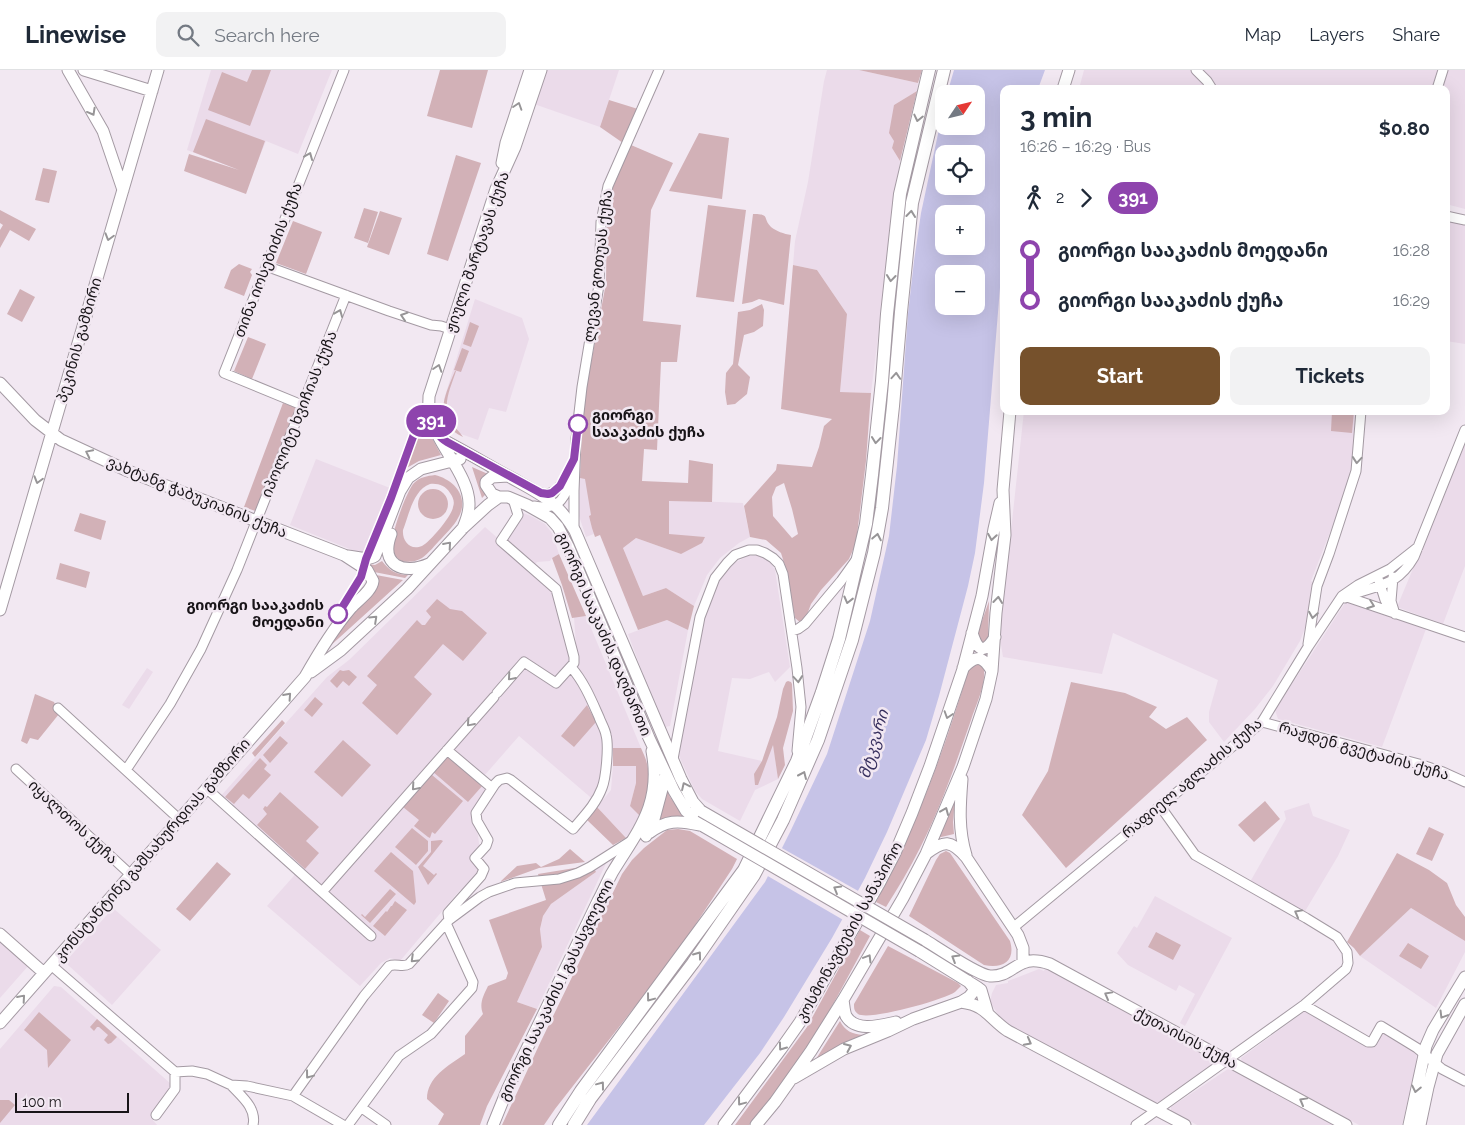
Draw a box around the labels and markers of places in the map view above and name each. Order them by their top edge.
place label: გიორგი სააკაძის ქუჩა [592,406,705,441]
marker: გიორგი სააკაძის ქუჩა [568,414,588,434]
place label: გიორგი სააკაძის მოედანი [186,596,324,631]
marker: გიორგი სააკაძის მოედანი [328,604,348,624]

